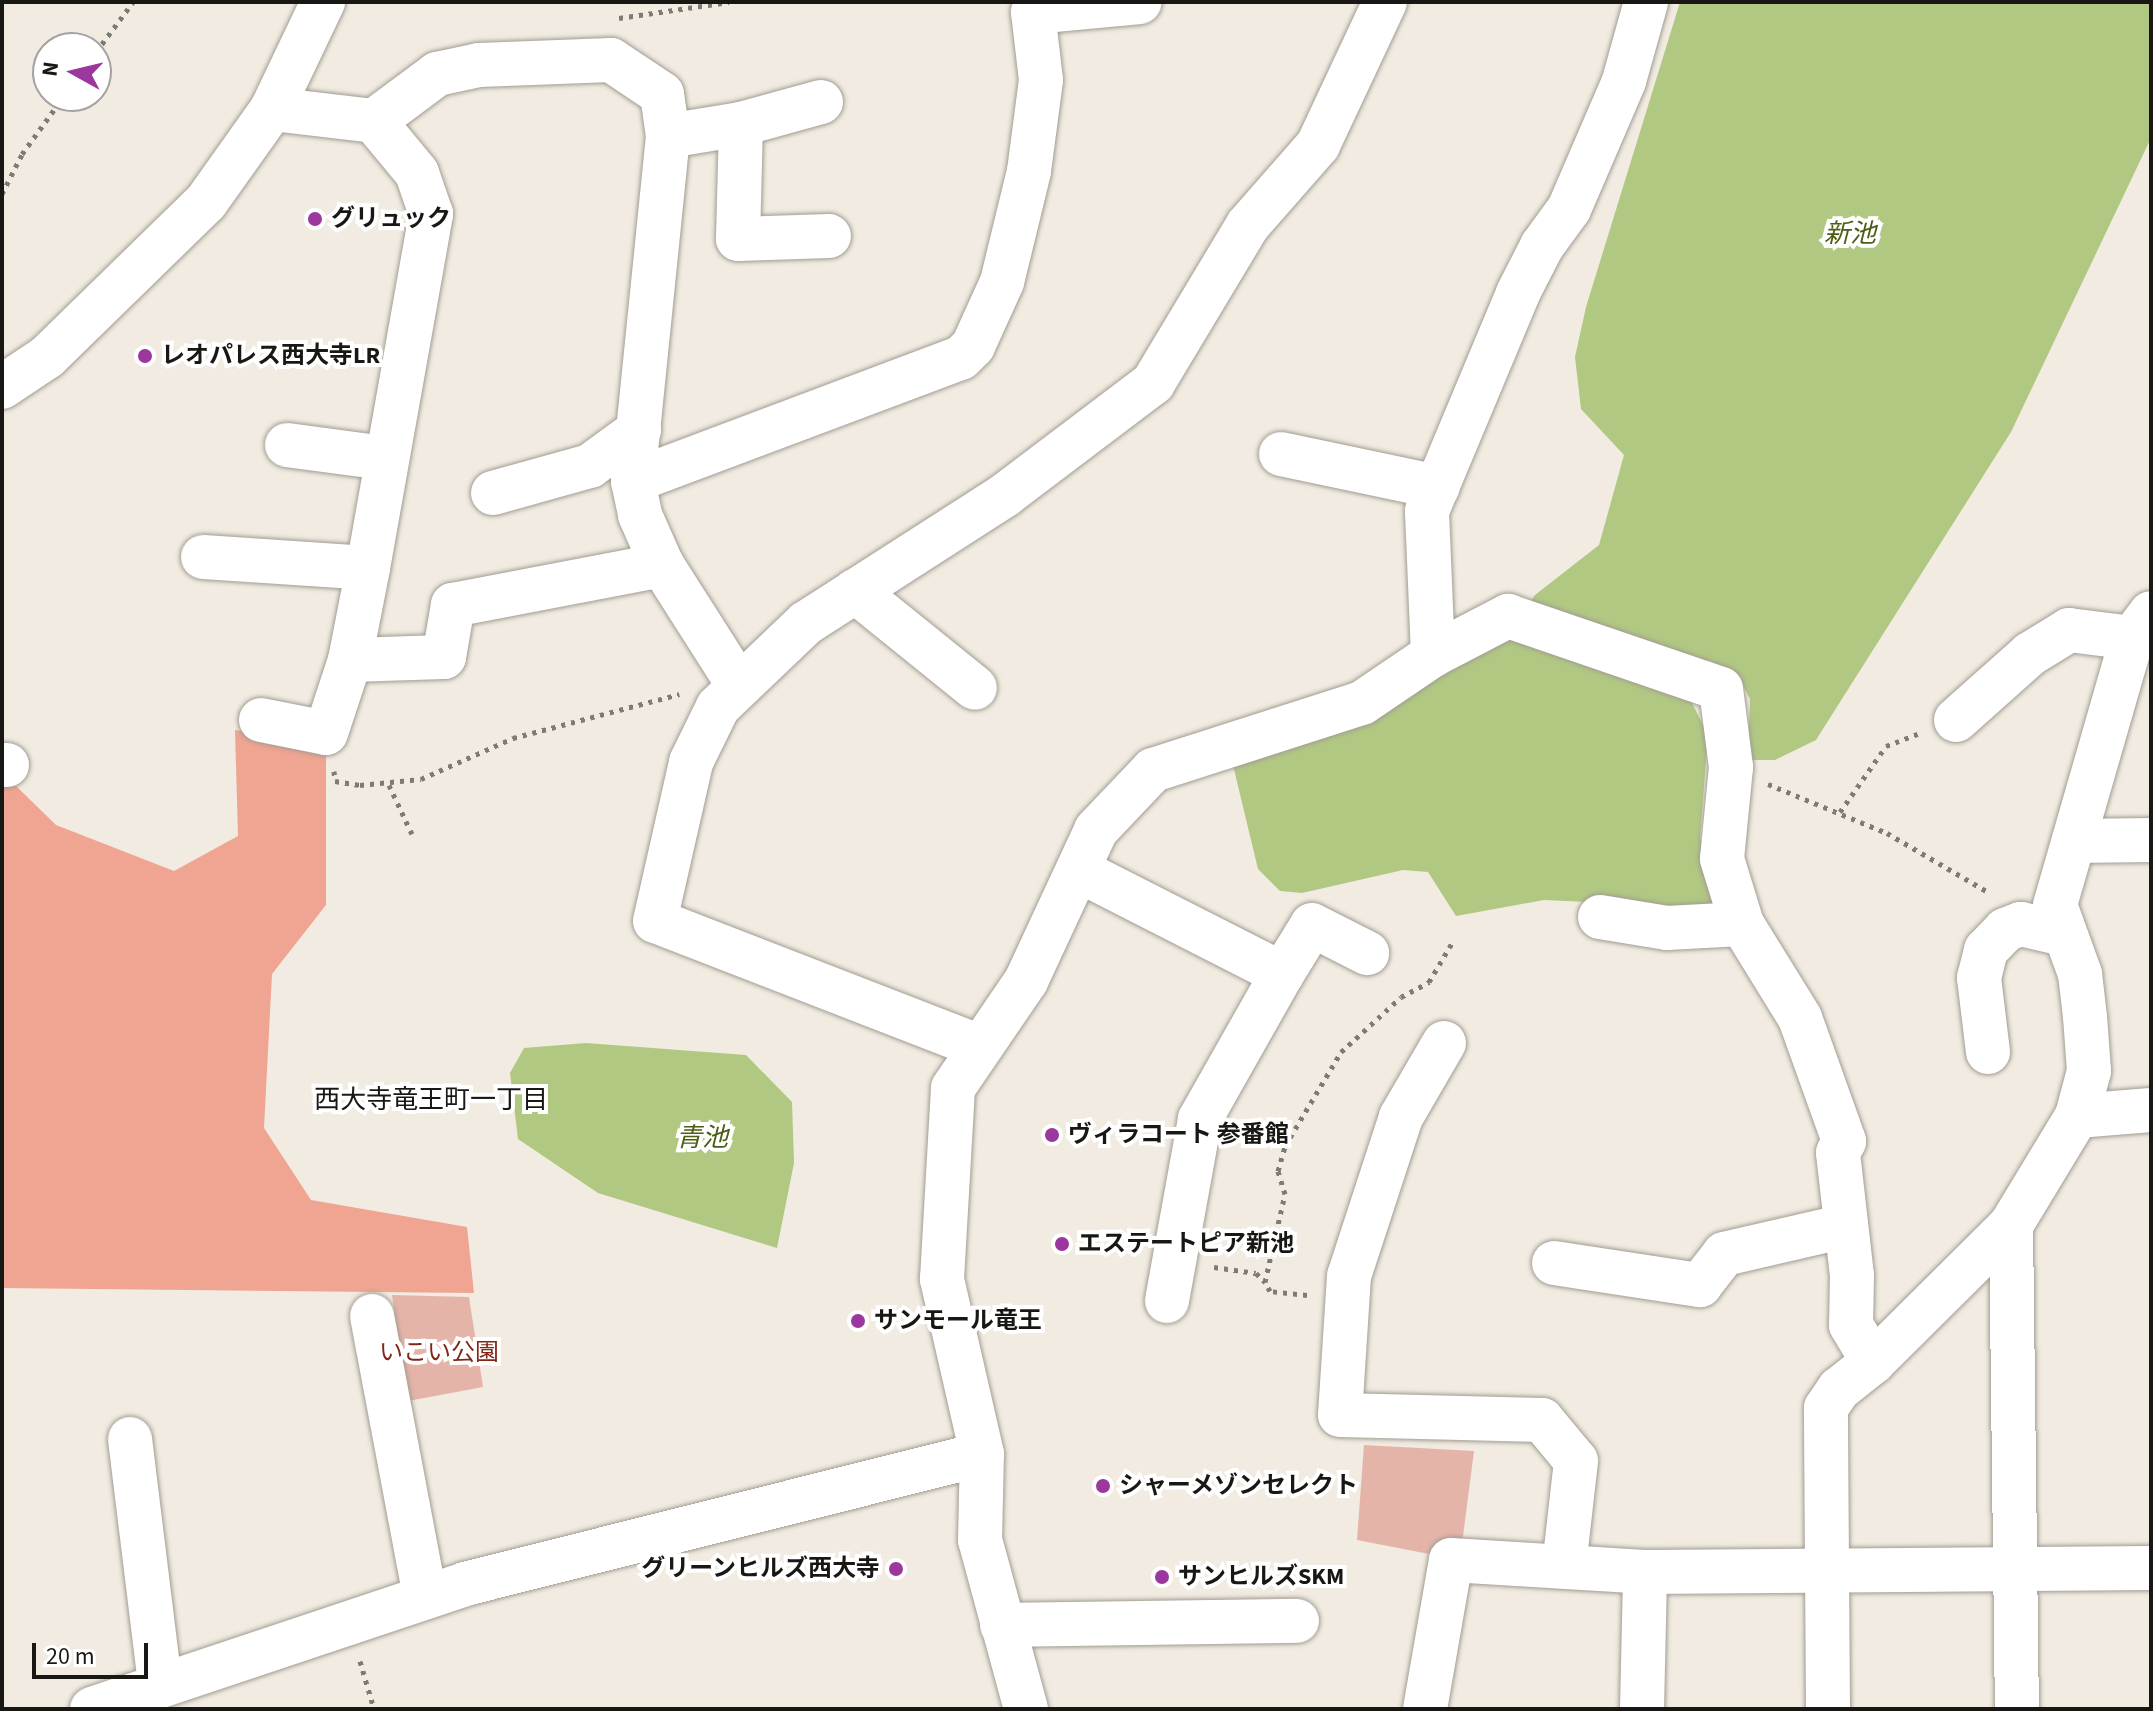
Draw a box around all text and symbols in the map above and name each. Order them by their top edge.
north arrow [32,32,112,112]
text: N [33,59,67,78]
place label: グリュック [331,205,451,233]
marker: グリュック [306,210,324,228]
water label: 新池 [1824,218,1876,250]
place label: レオパレス西大寺LR [161,342,380,370]
marker: レオパレス西大寺LR [136,347,154,365]
district label: 西大寺竜王町一丁目 [314,1084,548,1116]
place label: ヴィラコート 参番館 [1068,1121,1289,1149]
water label: 青池 [676,1122,728,1154]
marker: ヴィラコート 参番館 [1043,1126,1061,1144]
place label: エステートピア新池 [1078,1230,1294,1258]
marker: エステートピア新池 [1053,1235,1071,1253]
place label: サンモール竜王 [874,1307,1042,1335]
marker: サンモール竜王 [849,1312,867,1330]
park label: いこい公園 [379,1339,499,1367]
place label: シャーメゾンセレクト [1119,1472,1359,1500]
marker: シャーメゾンセレクト [1094,1477,1112,1495]
place label: グリーンヒルズ西大寺 [640,1555,880,1583]
marker: グリーンヒルズ西大寺 [887,1560,905,1578]
place label: サンヒルズSKM [1178,1563,1344,1591]
marker: サンヒルズSKM [1153,1568,1171,1586]
scale bar [36,1627,152,1677]
text: 20 m [46,1639,95,1674]

